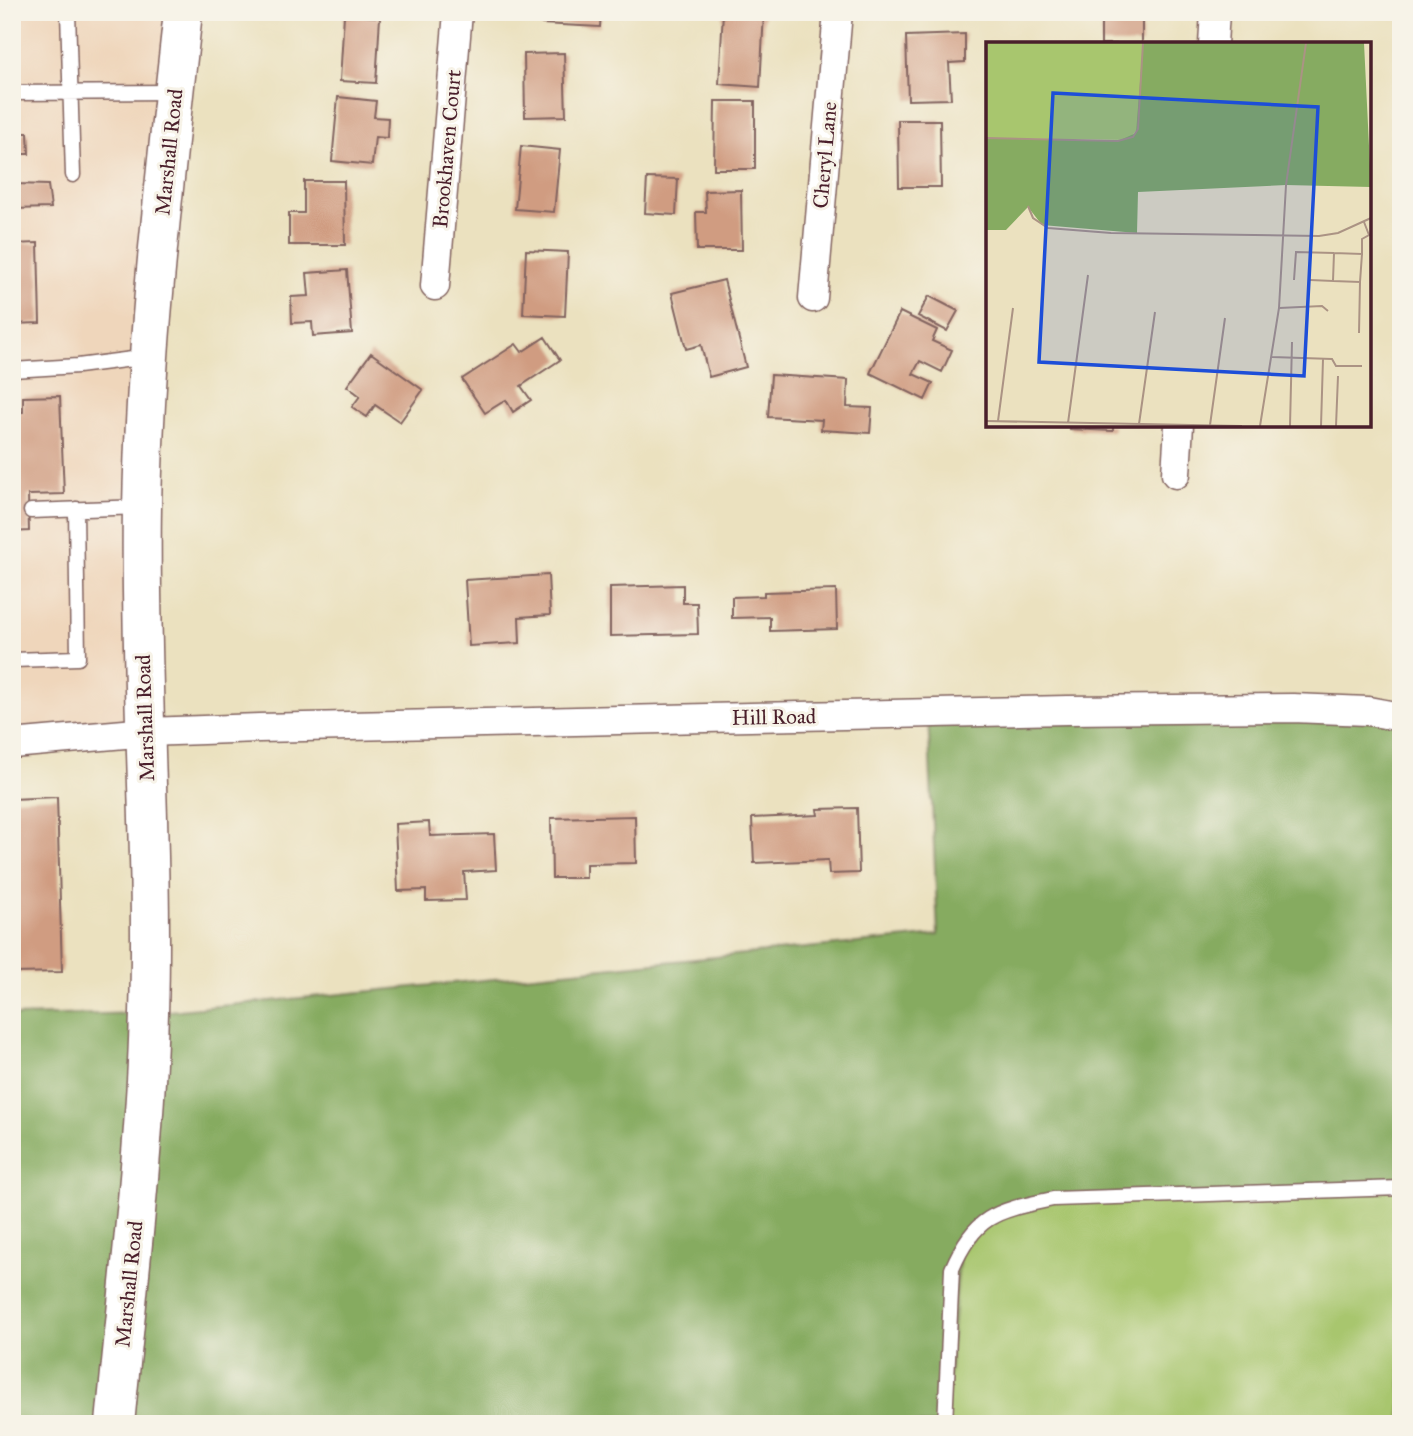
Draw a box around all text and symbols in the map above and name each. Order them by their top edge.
inset map [986,42,1371,427]
street label: Brookhaven Court [427,68,467,229]
street label: Marshall Road [149,87,189,217]
street label: Cheryl Lane [807,100,843,209]
street label: Marshall Road [130,654,160,782]
street label: Hill Road [731,703,817,731]
street label: Marshall Road [109,1219,149,1349]

